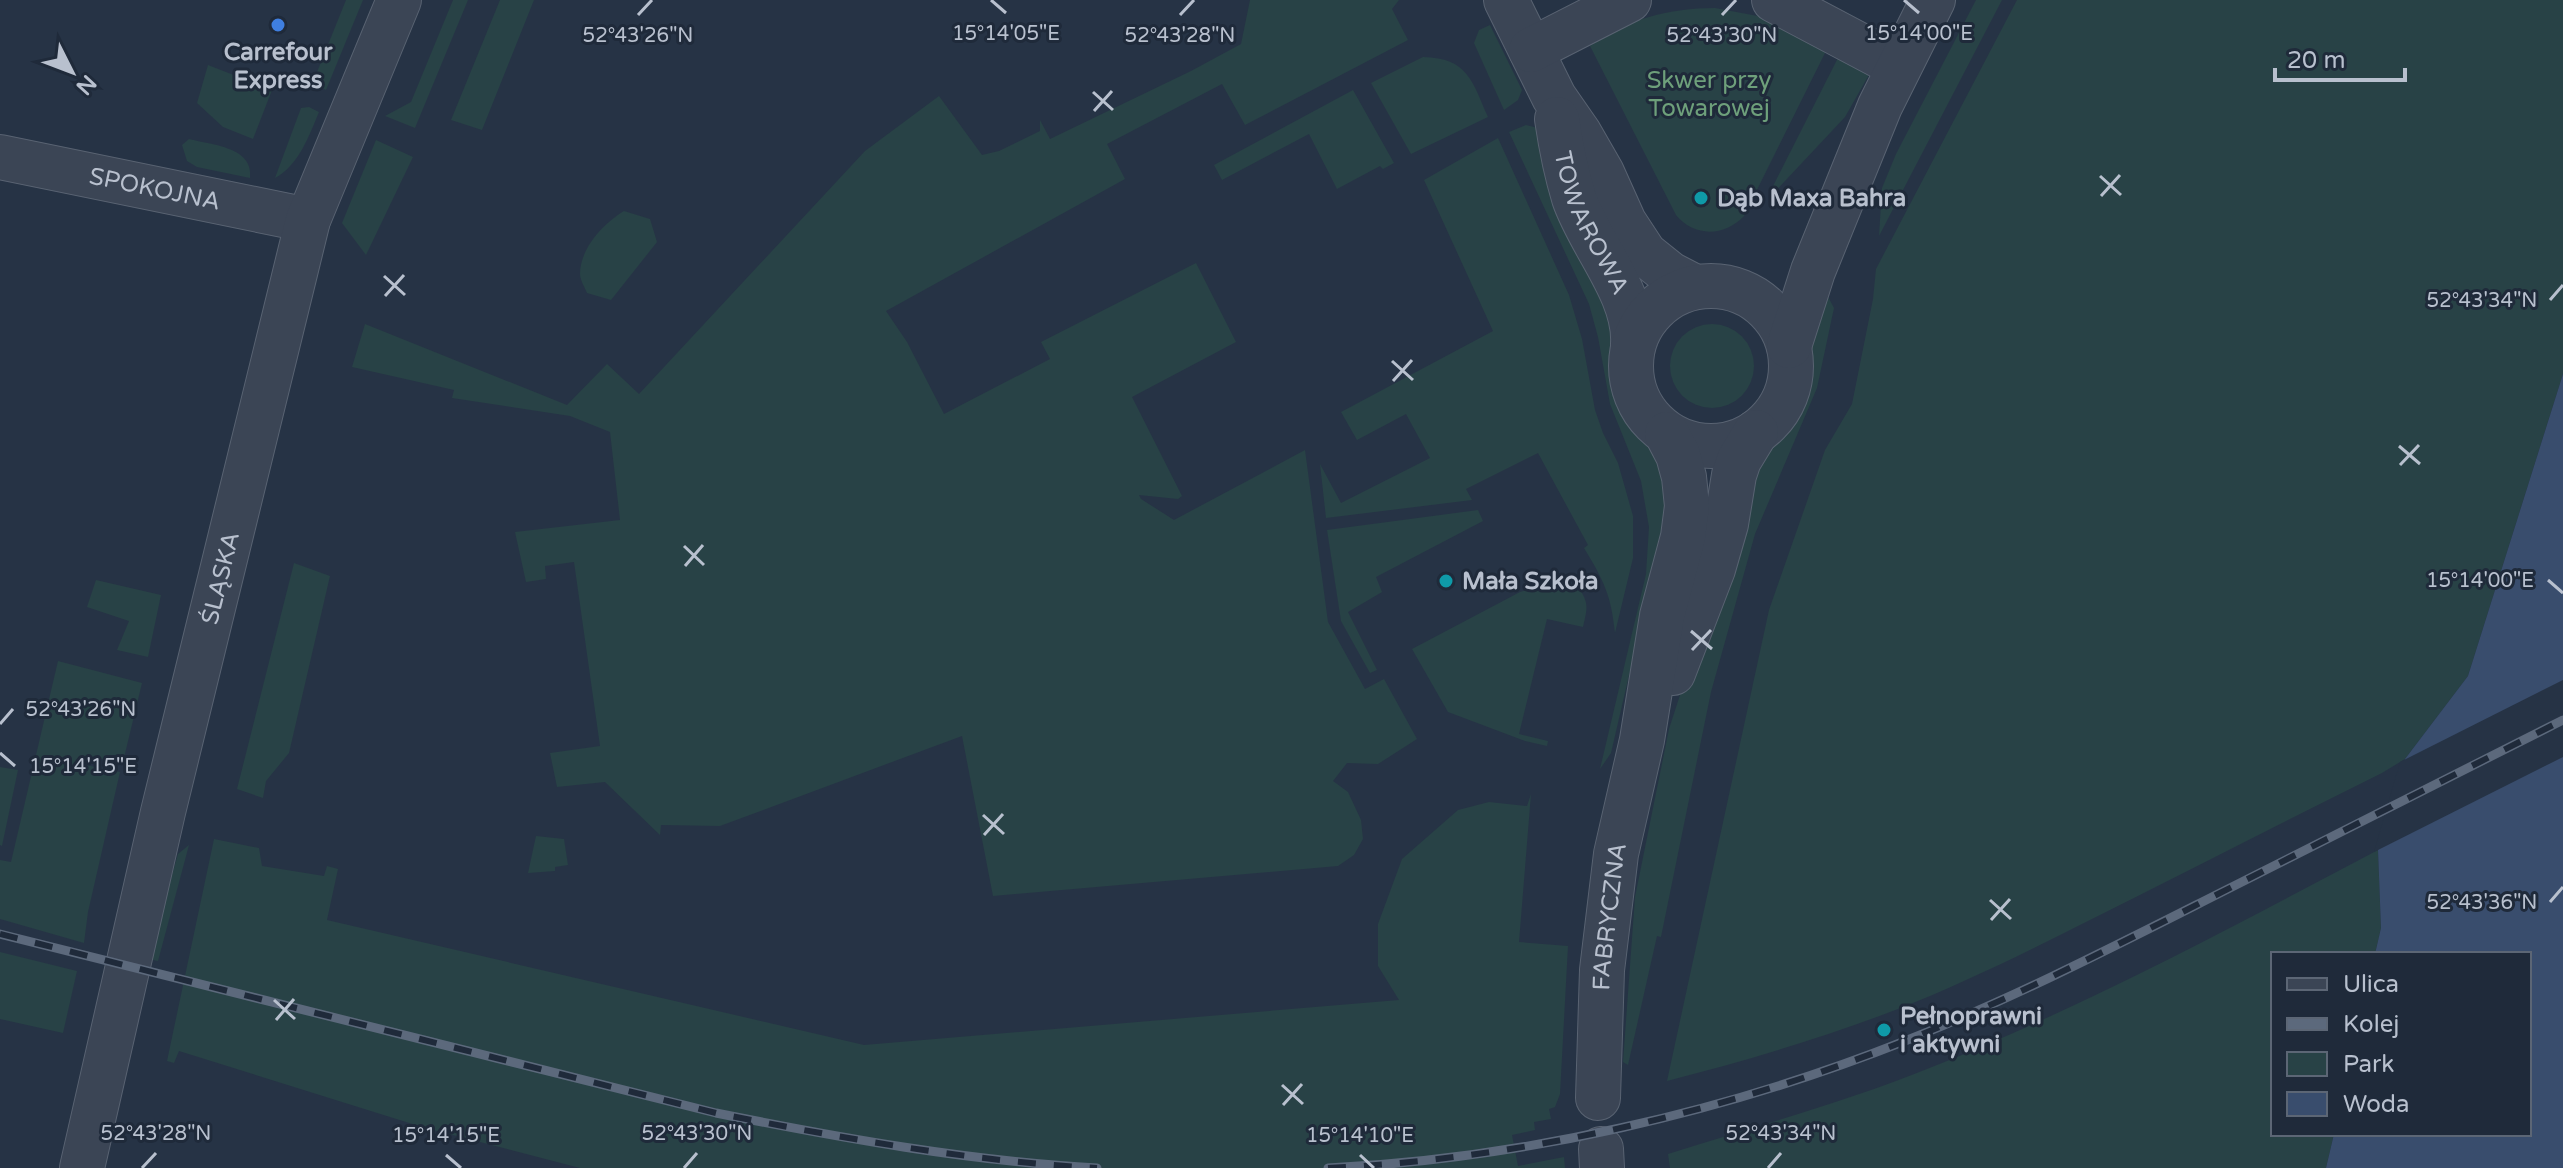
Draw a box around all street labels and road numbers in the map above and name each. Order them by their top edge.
street label: TOWAROWA [1548,148,1635,299]
street label: SPOKOJNA [87,161,223,216]
street label: ŚLĄSKA [194,529,246,627]
street label: FABRYCZNA [1587,840,1633,991]

